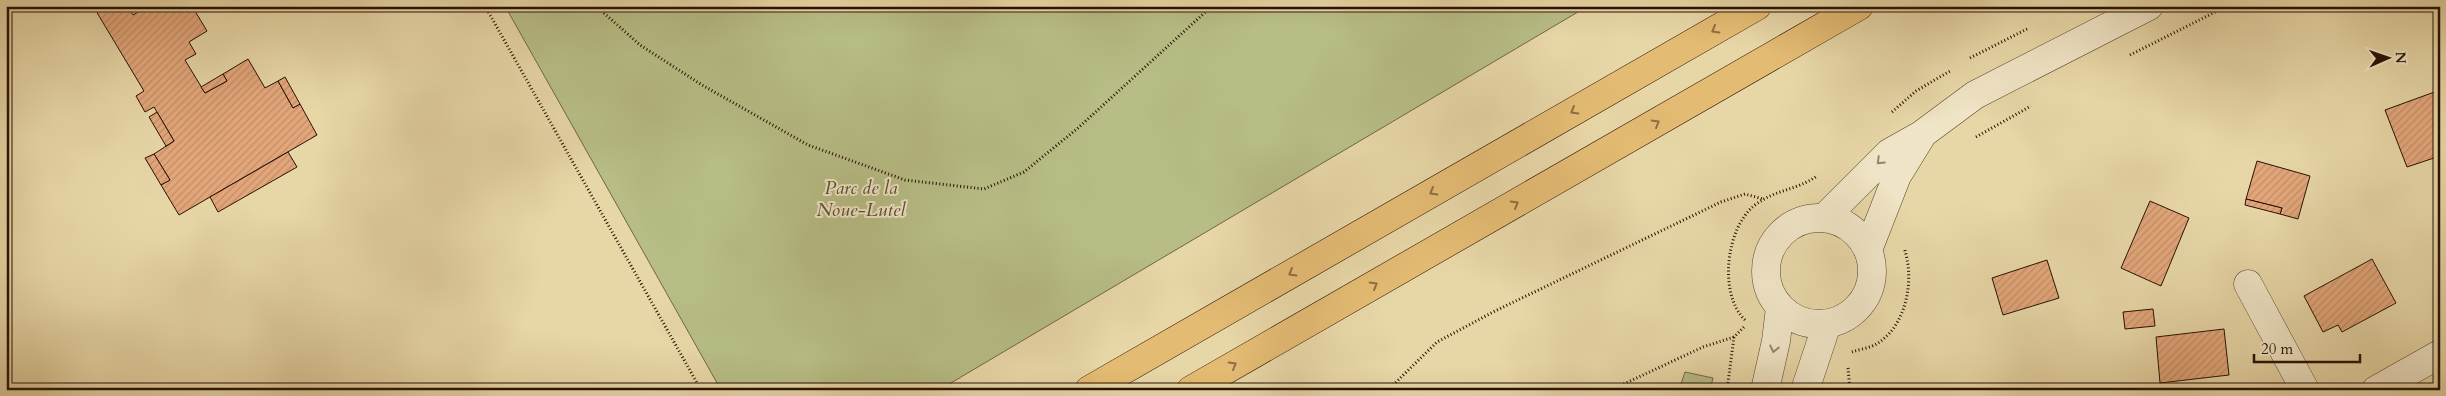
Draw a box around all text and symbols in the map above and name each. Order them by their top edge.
one-way arrow [1711,24,1720,34]
north arrow [2364,32,2414,82]
text: N [2391,51,2410,64]
one-way arrow [1570,105,1579,115]
one-way arrow [1651,119,1660,129]
one-way arrow [1877,155,1886,164]
park label: Parc de la Noue-Lutel [817,175,906,223]
one-way arrow [1429,186,1438,196]
one-way arrow [1510,200,1519,210]
one-way arrow [1288,267,1297,277]
one-way arrow [1369,281,1378,291]
scale bar [2254,331,2360,363]
text: 20 m [2261,339,2293,359]
one-way arrow [1769,344,1780,353]
one-way arrow [1228,362,1237,372]

